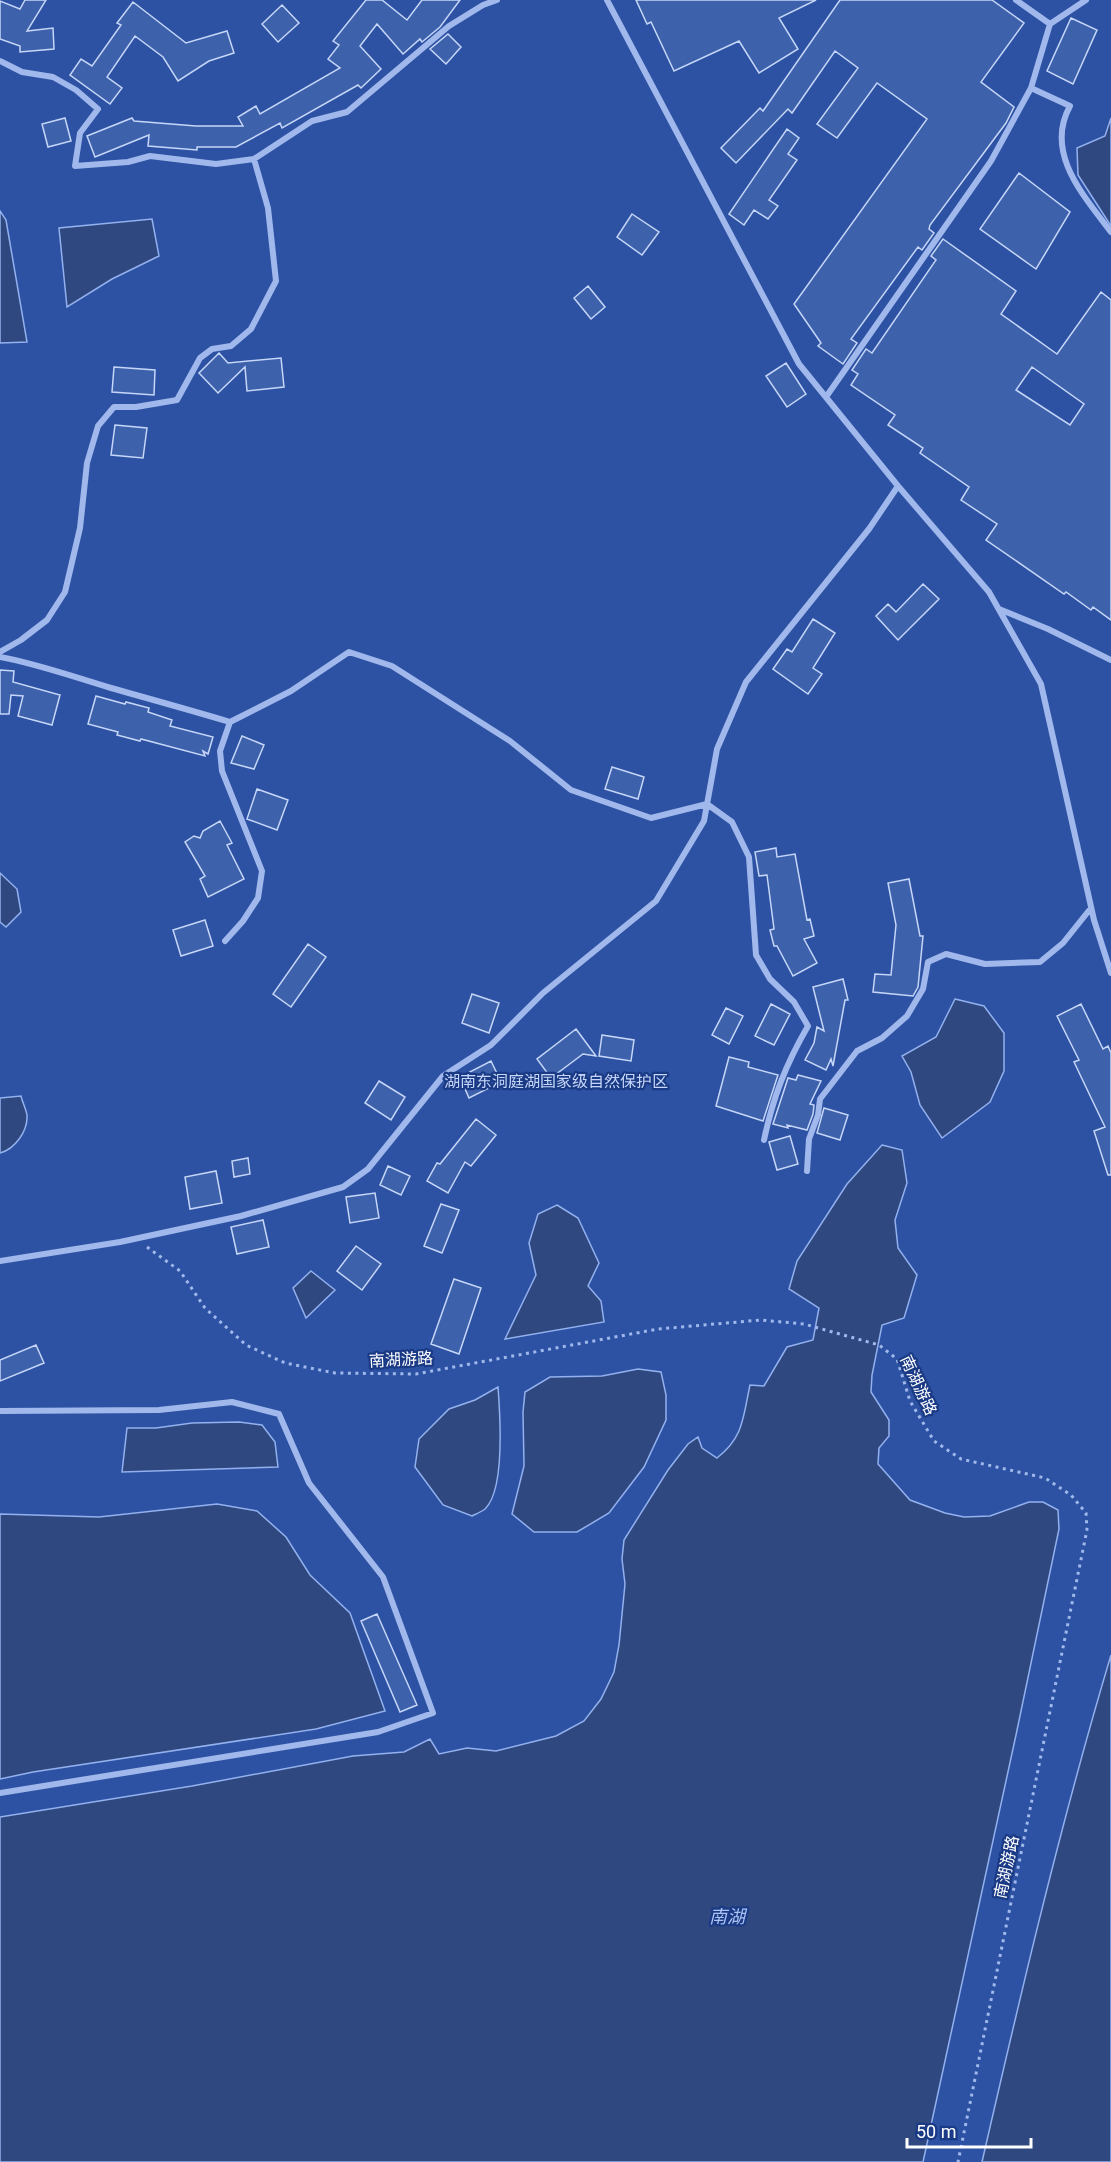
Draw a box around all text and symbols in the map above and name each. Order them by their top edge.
park label: 湖南东洞庭湖国家级自然保护区 [444,1072,668,1091]
street label: 南湖游路 [369,1348,433,1371]
street label: 南湖游路 [896,1352,941,1418]
street label: 南湖游路 [991,1834,1022,1900]
water label: 南湖 [709,1906,748,1927]
scale bar [907,2111,1032,2149]
text: 50 m [916,2121,956,2142]

